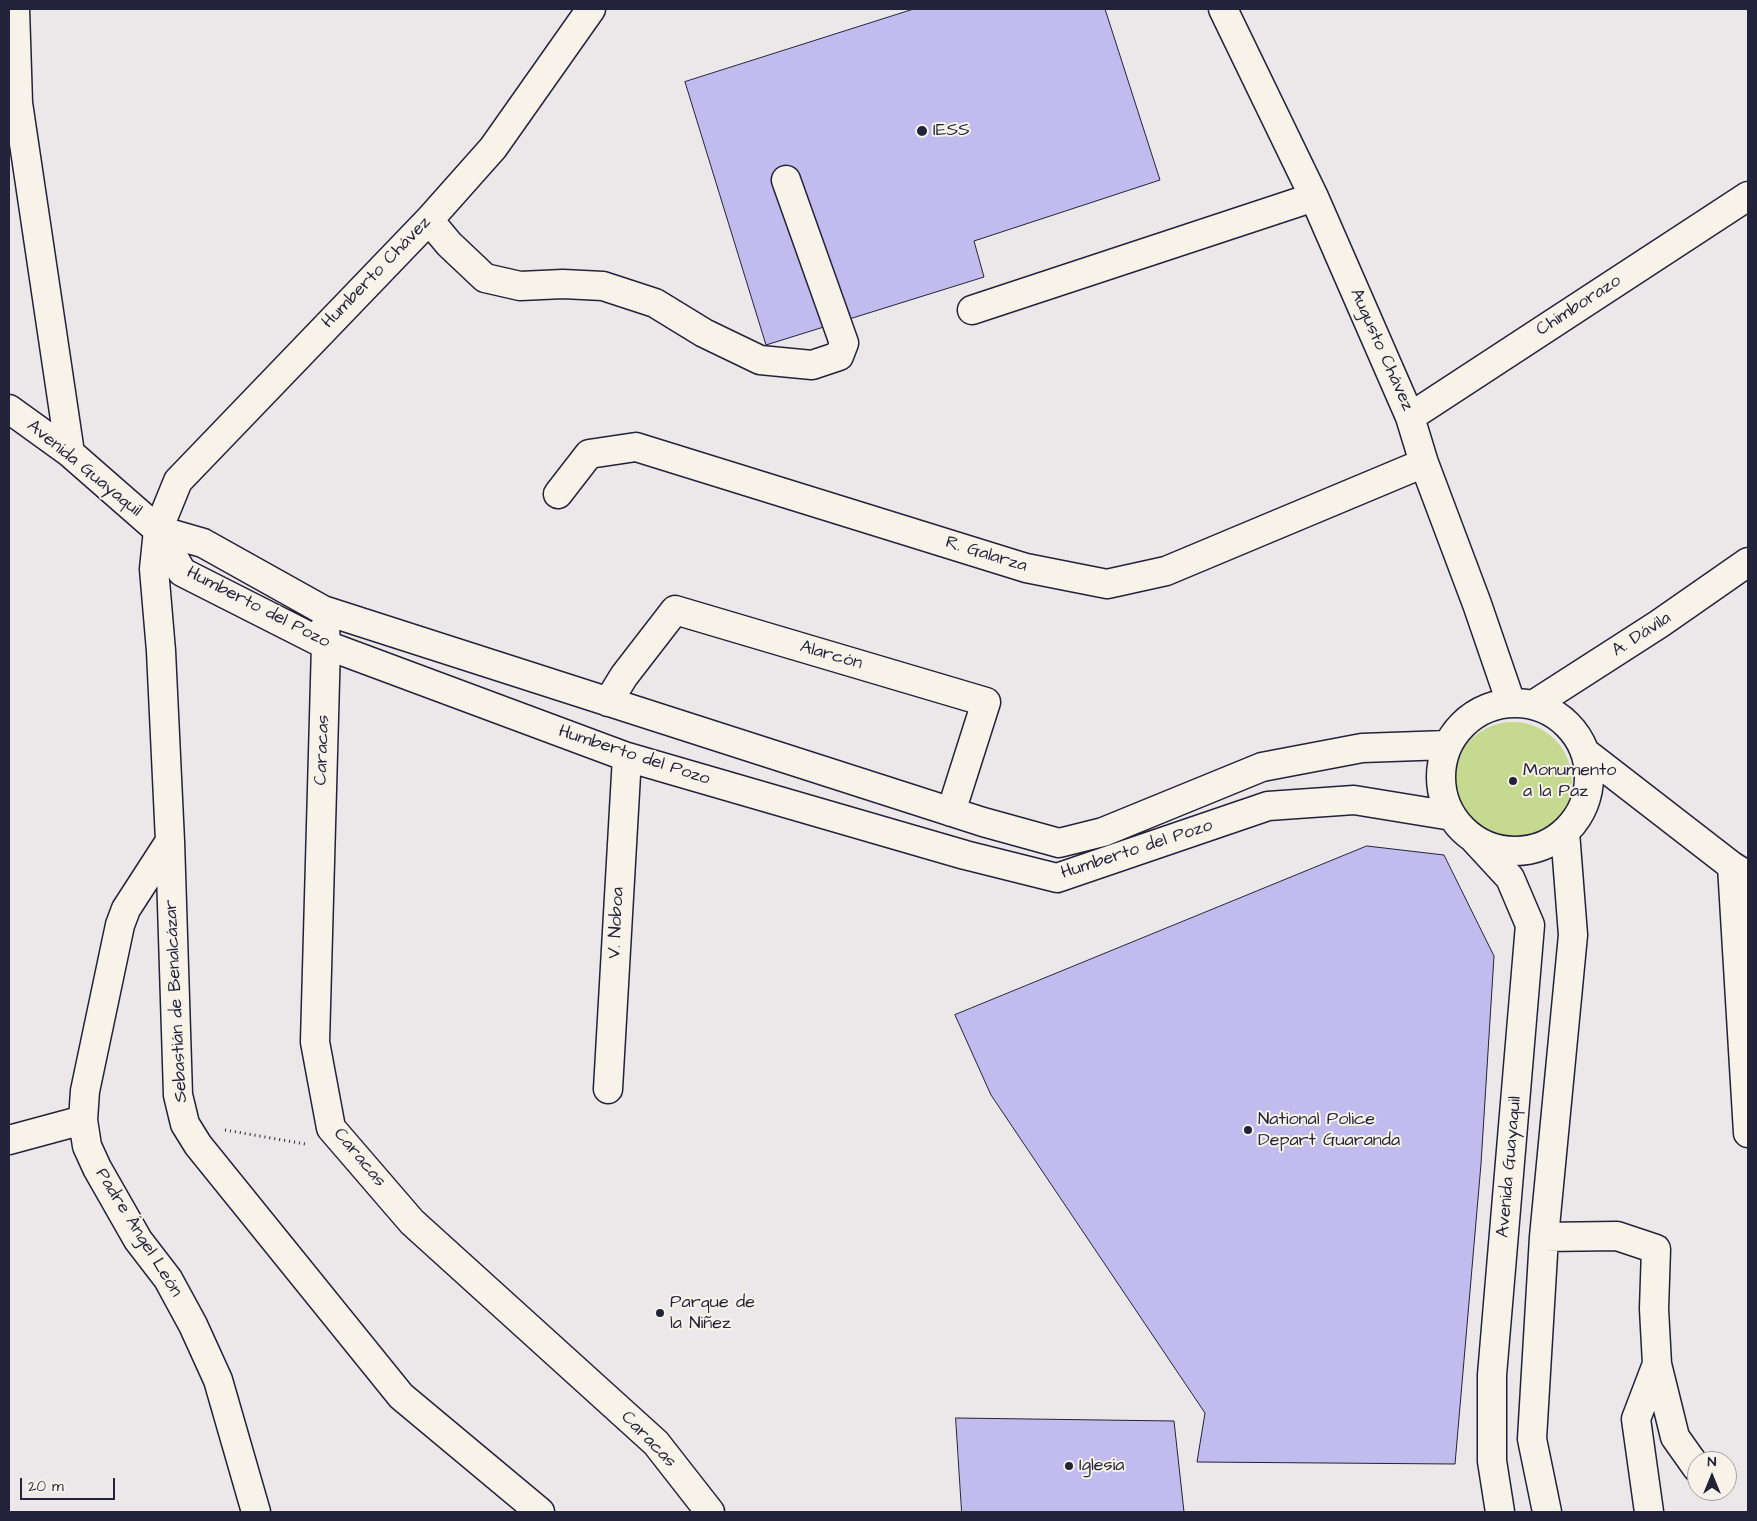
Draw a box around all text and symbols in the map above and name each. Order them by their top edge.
place label: IESS [933,120,970,142]
marker: IESS [915,124,929,138]
street label: Humberto Chávez [318,213,436,333]
street label: Chimborazo [1533,271,1625,341]
street label: Augusto Chávez [1344,286,1418,414]
street label: Avenida Guayaquil [22,416,146,522]
street label: R. Galarza [943,532,1029,578]
street label: Humberto del Pozo [183,562,333,654]
street label: A. Dávila [1608,608,1676,662]
street label: Alarcón [797,637,865,675]
street label: Caracas [311,714,335,786]
street label: Humberto del Pozo [555,721,713,791]
place label: Monumento a la Paz [1523,760,1616,802]
marker: Monumento a la Paz [1507,775,1519,787]
street label: Humberto del Pozo [1058,815,1216,885]
street label: V. Noboa [604,887,630,959]
street label: Sebastián de Benalcázar [161,899,193,1103]
street label: Avenida Guayaquil [1493,1095,1527,1239]
place label: National Police Depart Guaranda [1258,1109,1400,1152]
street label: Caracas [328,1124,390,1192]
marker: National Police Depart Guaranda [1242,1124,1254,1136]
street label: Padre Ángel León [90,1165,186,1301]
place label: Parque de la Niñez [670,1292,755,1335]
marker: Parque de la Niñez [654,1307,666,1319]
street label: Caracas [616,1407,680,1473]
north arrow [1687,1451,1737,1501]
text: N [1708,1452,1716,1472]
place label: Iglesia [1079,1455,1124,1477]
marker: Iglesia [1063,1460,1075,1472]
scale bar [22,1468,118,1500]
text: 20 m [28,1476,64,1497]

